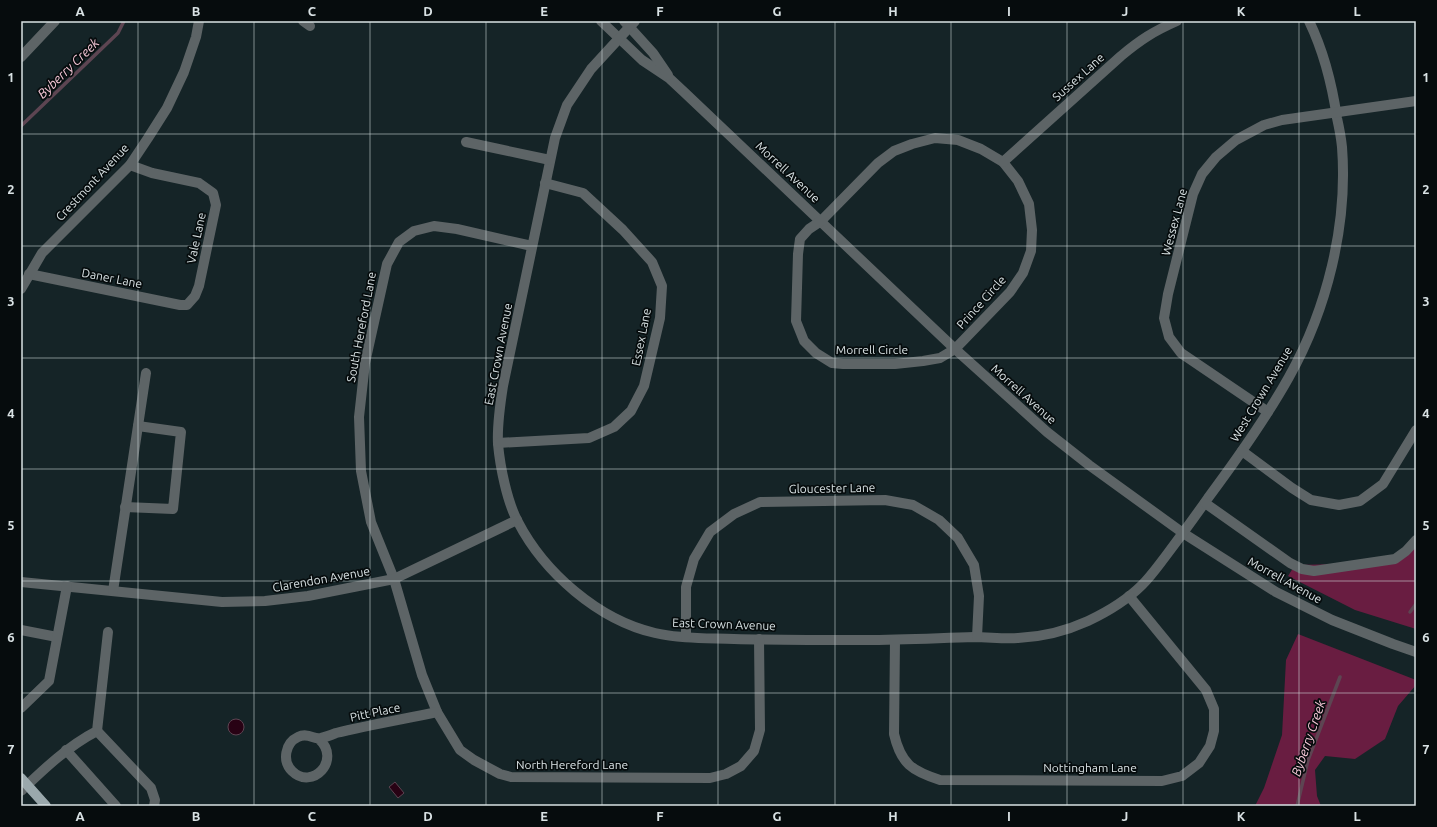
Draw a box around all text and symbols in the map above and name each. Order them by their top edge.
text: A [75,4,85,18]
text: B [192,4,201,18]
text: C [308,4,317,18]
text: D [423,4,433,18]
text: E [540,4,548,18]
text: F [656,4,664,18]
text: G [773,4,782,18]
text: H [888,4,898,18]
text: I [1007,4,1011,18]
text: J [1122,4,1128,18]
text: K [1237,4,1246,18]
text: L [1353,4,1361,18]
water label: Byberry Creek [34,35,102,101]
street label: Sussex Lane [1050,51,1106,103]
text: 1 [7,70,15,84]
text: 1 [1422,70,1430,84]
street label: Morrell Avenue [753,139,823,205]
street label: Crestmont Avenue [53,141,131,223]
text: 2 [7,182,15,196]
text: 2 [1422,182,1430,196]
street label: Wessex Lane [1159,187,1189,257]
street label: Vale Lane [184,211,208,265]
street label: Daner Lane [81,266,143,290]
street label: South Hereford Lane [344,271,378,383]
street label: Prince Circle [954,273,1008,331]
text: 3 [7,294,15,308]
text: 3 [1422,294,1430,308]
street label: East Crown Avenue [482,302,514,406]
street label: Essex Lane [629,307,653,367]
street label: Morrell Circle [836,343,908,356]
street label: West Crown Avenue [1227,344,1295,444]
street label: Morrell Avenue [989,362,1059,426]
text: 4 [7,406,15,420]
text: 4 [1422,406,1430,420]
street label: Gloucester Lane [789,481,875,495]
text: 5 [7,518,15,532]
text: 5 [1422,518,1430,532]
street label: Morrell Avenue [1246,554,1324,606]
street label: Clarendon Avenue [271,564,371,594]
street label: East Crown Avenue [672,616,776,632]
text: 6 [7,630,15,644]
text: 6 [1422,630,1430,644]
water label: Byberry Creek [1288,698,1328,778]
street label: Pitt Place [349,700,401,724]
text: 7 [7,742,15,756]
text: 7 [1422,742,1430,756]
street label: North Hereford Lane [516,758,628,771]
street label: Nottingham Lane [1043,761,1137,774]
text: A [75,809,85,823]
text: B [192,809,201,823]
text: C [308,809,317,823]
text: D [423,809,433,823]
text: E [540,809,548,823]
text: F [656,809,664,823]
text: G [773,809,782,823]
text: H [888,809,898,823]
text: I [1007,809,1011,823]
text: J [1122,809,1128,823]
text: K [1237,809,1246,823]
text: L [1353,809,1361,823]

